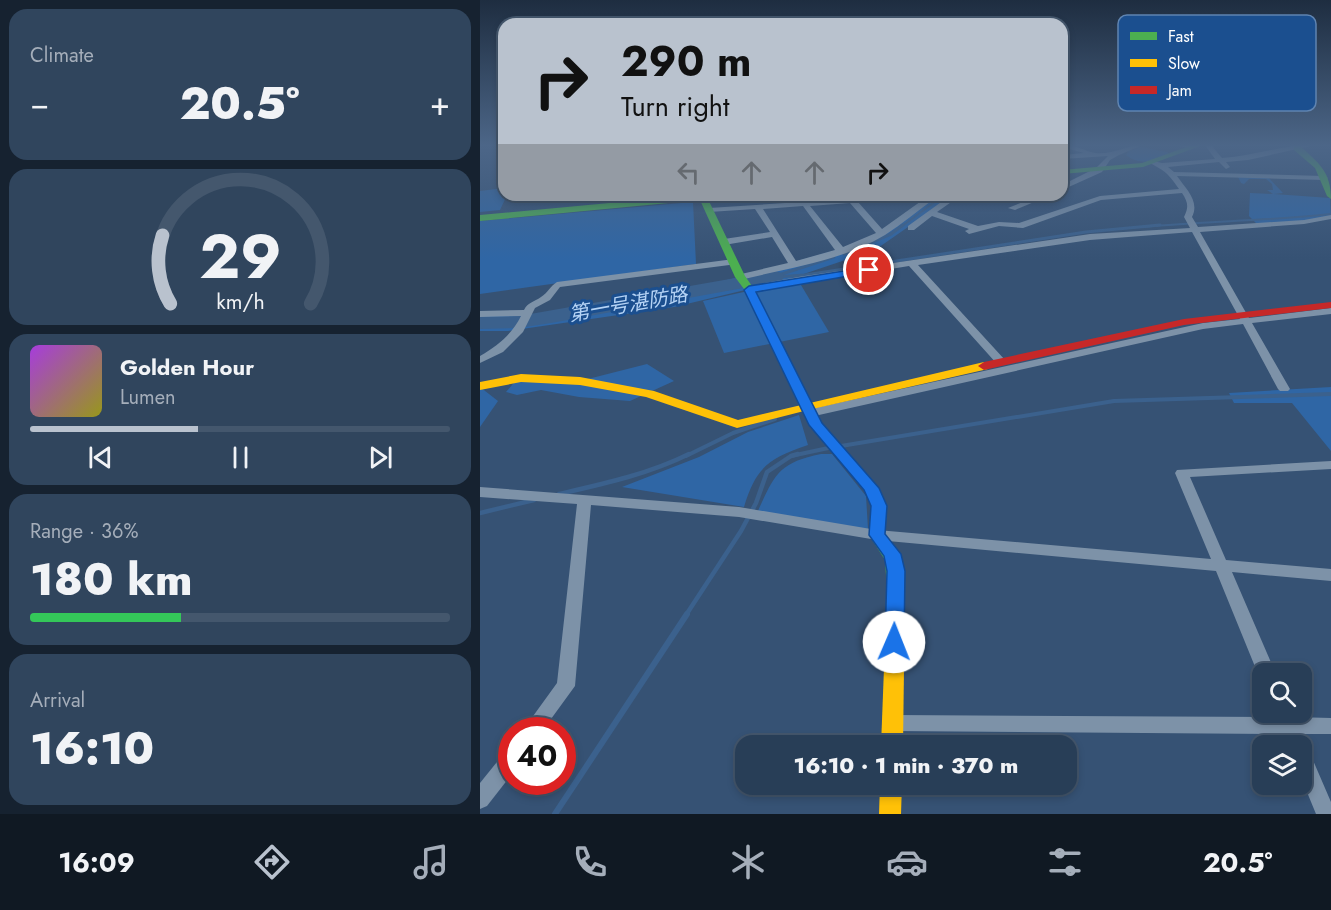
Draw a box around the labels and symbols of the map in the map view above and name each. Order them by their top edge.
legend [1118,15,1316,111]
text: Fast [1168,25,1194,48]
text: Slow [1168,52,1200,75]
text: Jam [1166,79,1192,102]
pin [843,244,894,295]
water label: 第一号湛防路 [566,279,692,329]
position arrow [862,610,926,674]
speed limit sign: 40 [498,717,576,795]

